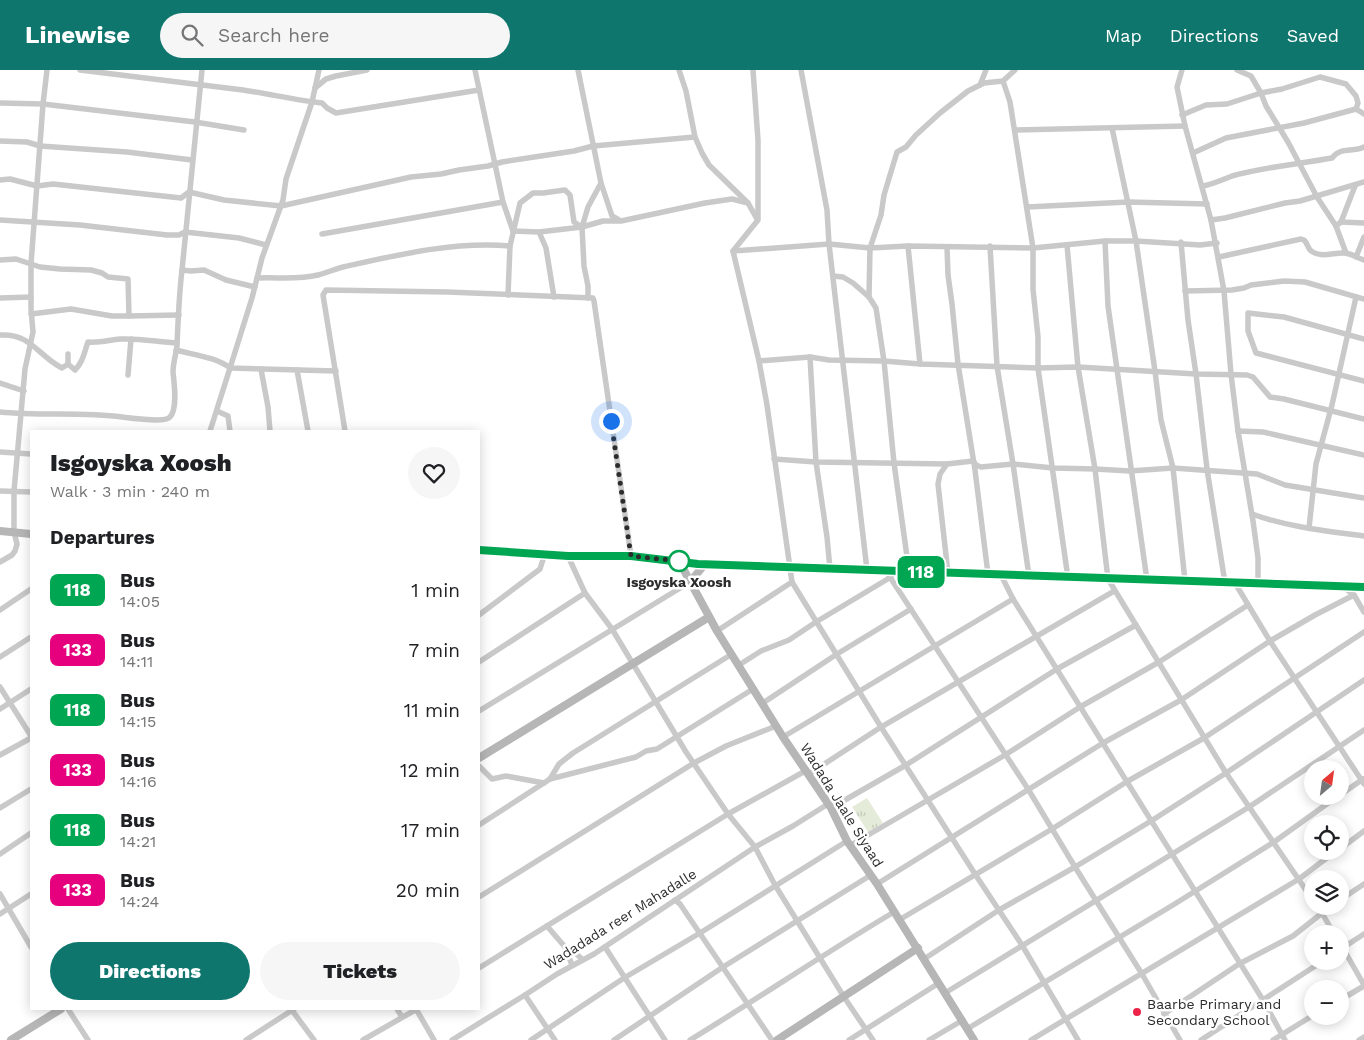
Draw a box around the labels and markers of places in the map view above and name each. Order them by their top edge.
marker: Isgoyska Xoosh [668,550,690,572]
place label: Isgoyska Xoosh [627,574,731,590]
place label: Baarbe Primary and Secondary School [1147,996,1281,1028]
marker: Baarbe Primary and Secondary School [1131,1006,1143,1018]

